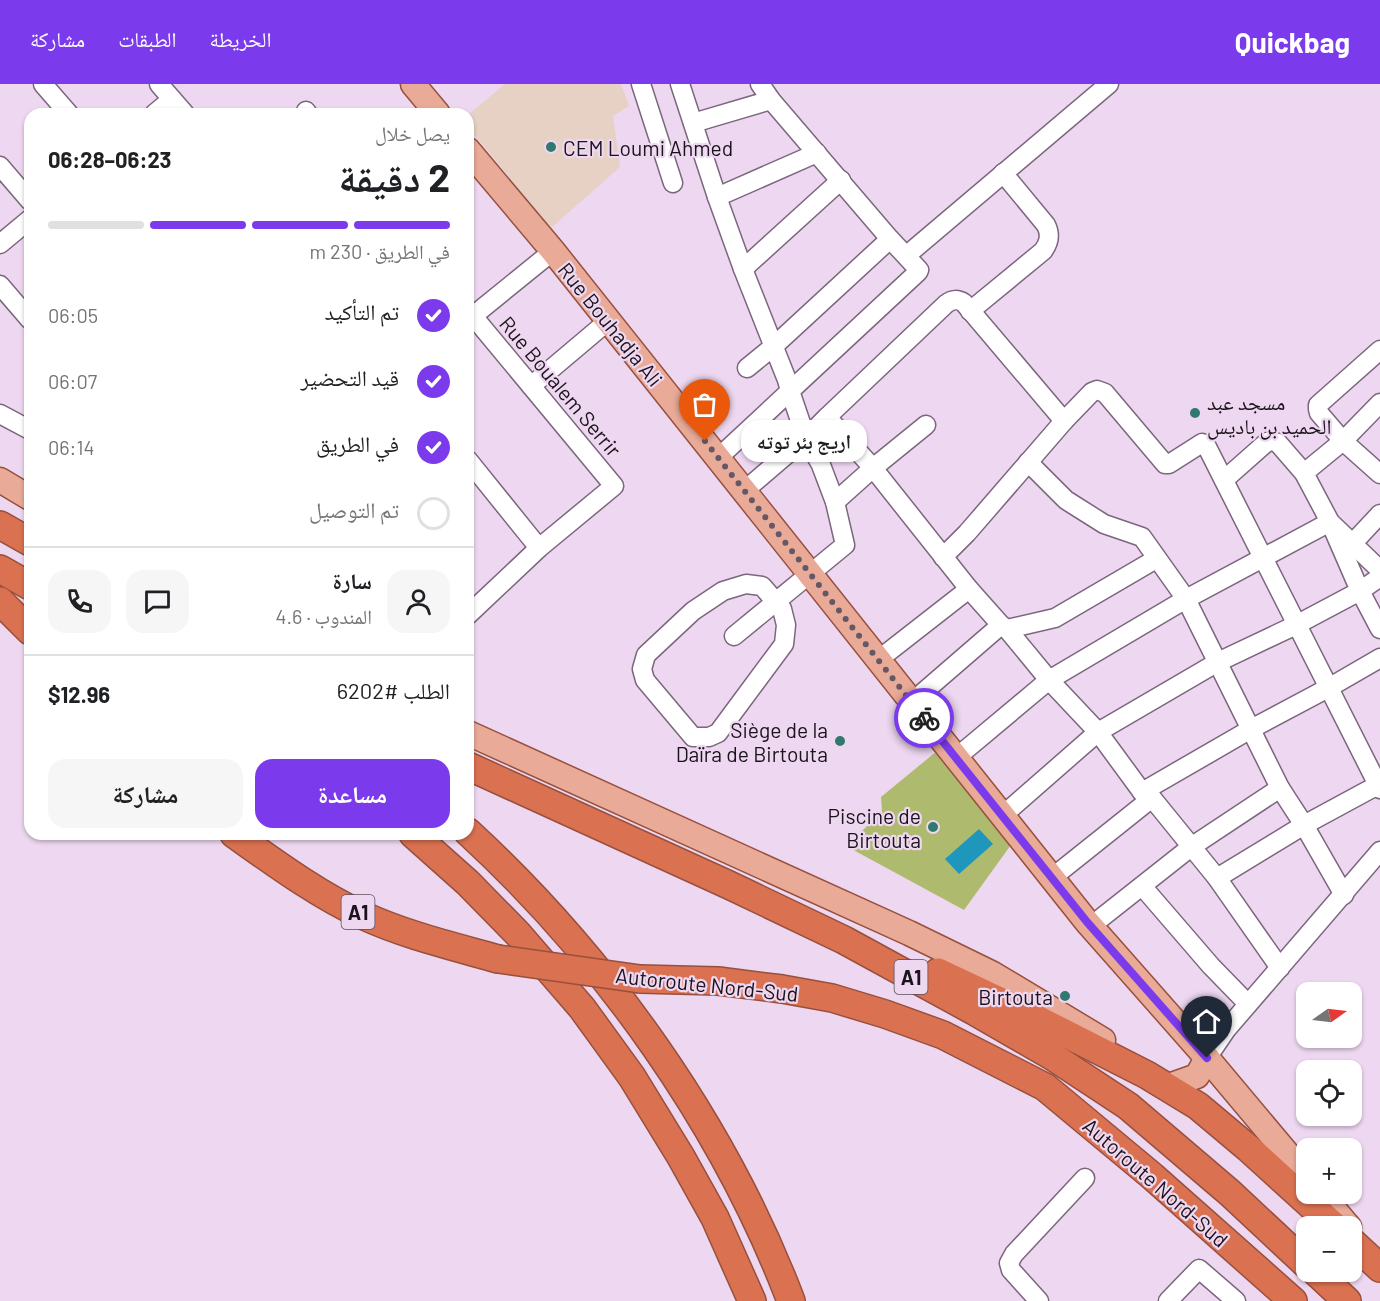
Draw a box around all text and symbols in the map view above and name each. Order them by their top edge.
text: Quickbag [1235,25,1350,59]
text: مشاركة [30,26,85,51]
text: الطبقات [118,26,177,51]
text: الخريطة [210,26,271,51]
text: يصل خلال [375,121,450,145]
place label: CEM Loumi Ahmed [563,135,733,160]
marker: CEM Loumi Ahmed [544,140,558,154]
text: 06:23–06:28 [48,146,171,172]
text: 2 دقيقة [338,153,450,200]
text: في الطريق · 230 m [310,239,450,263]
street label: Rue Bouhadja Ali [553,257,669,391]
text: تم التأكيد [325,298,399,324]
icon: check [417,299,450,332]
text: 06:05 [48,303,98,327]
street label: Rue Boualem Serrir [495,311,627,462]
text: قيد التحضير [301,364,399,390]
icon: check [417,365,450,398]
text: 06:07 [48,369,97,393]
pin [679,379,730,441]
icon: bag [688,388,721,421]
place label: مسجد عبد الحميد بن باديس [1207,389,1331,440]
marker: مسجد عبد الحميد بن باديس [1188,406,1202,420]
callout: اريج بئر توته [741,420,867,462]
text: اريج بئر توته [757,429,851,453]
text: في الطريق [316,430,399,456]
icon: check [417,431,450,464]
text: 06:14 [48,435,94,459]
text: تم التوصيل [309,496,399,522]
text: سارة [333,567,372,593]
button: phone [48,570,111,633]
button: chat [126,570,189,633]
button: person [387,570,450,633]
text: المندوب · 4.6 [276,604,372,628]
text: الطلب #6202 [337,677,450,703]
text: $12.96 [48,681,110,707]
courier [894,688,954,748]
icon: bike [908,702,941,735]
place label: Siège de la Daïra de Birtouta [676,717,828,766]
marker: Siège de la Daïra de Birtouta [833,734,847,748]
button: مشاركة [48,759,243,828]
button: مساعدة [255,759,450,828]
place label: Piscine de Birtouta [828,803,921,852]
marker: Piscine de Birtouta [926,820,940,834]
road number: A1 [342,895,374,929]
road number: A1 [894,960,928,994]
street label: Autoroute Nord-Sud [614,962,800,1006]
north arrow [1296,982,1362,1048]
map controls [1296,982,1362,1282]
place label: Birtouta [978,984,1053,1009]
marker: Birtouta [1058,989,1072,1003]
pin [1181,996,1232,1058]
icon: home [1190,1005,1223,1038]
button: locate [1296,1060,1362,1126]
street label: Autoroute Nord-Sud [1078,1112,1234,1252]
button: + [1296,1138,1362,1204]
button: − [1296,1216,1362,1282]

